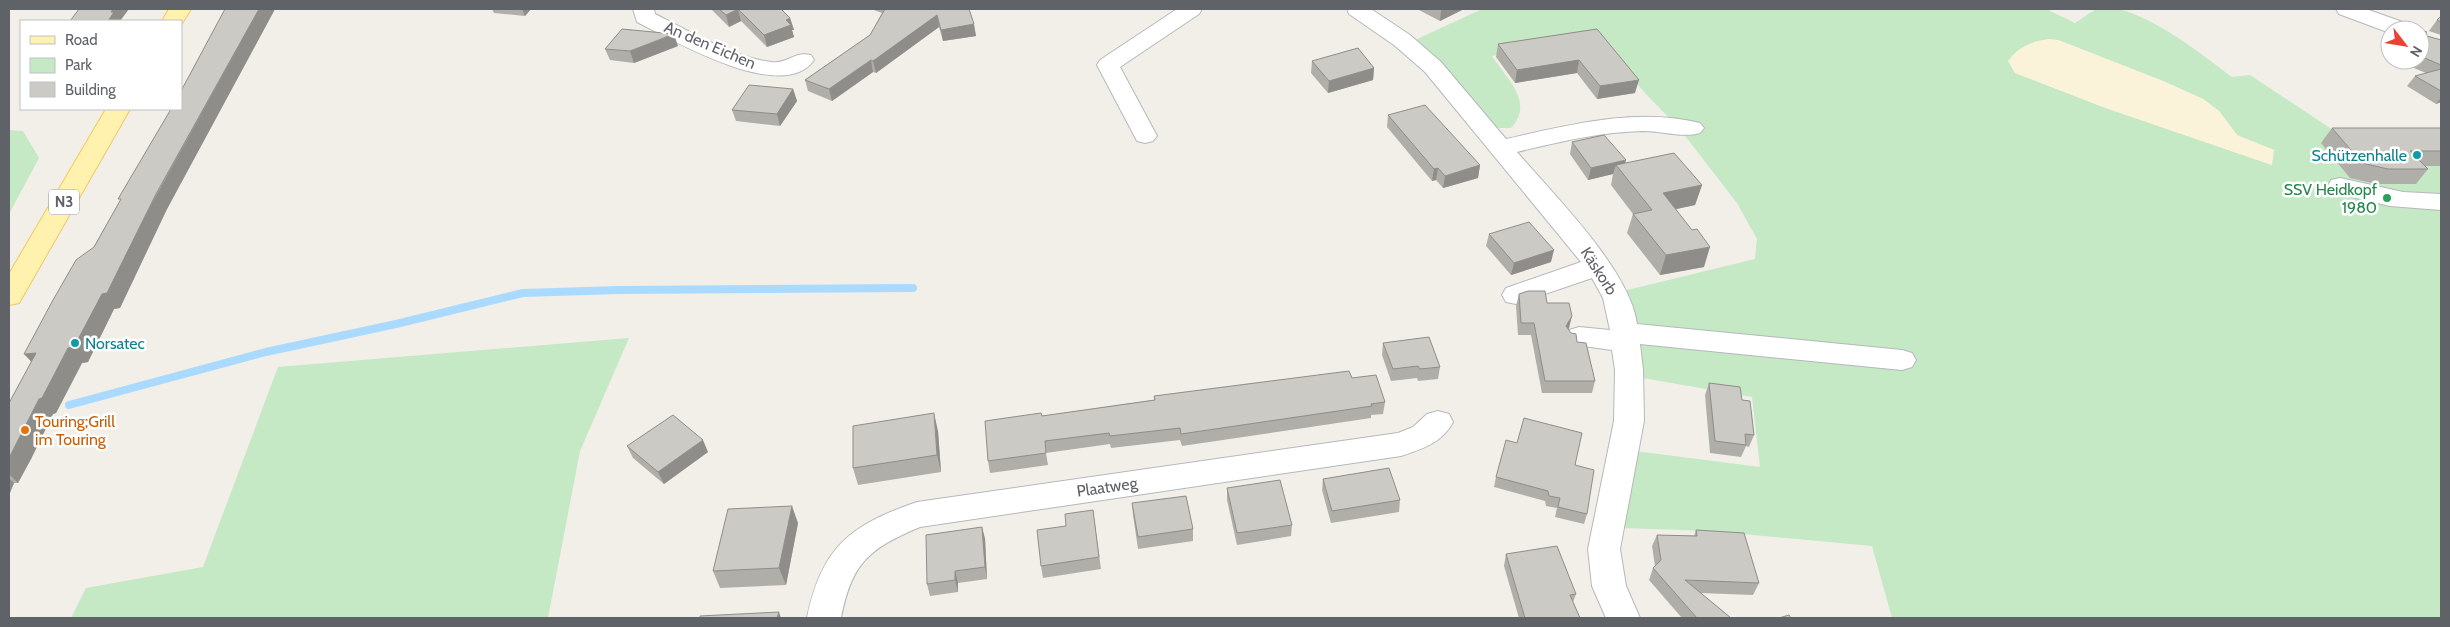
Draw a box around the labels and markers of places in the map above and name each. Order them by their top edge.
place label: Schützenhalle [2311,146,2407,165]
marker: Schützenhalle [2411,149,2423,161]
place label: SSV Heidkopf 1980 [2284,180,2378,217]
marker: SSV Heidkopf 1980 [2381,192,2393,204]
place label: Norsatec [85,334,145,353]
marker: Norsatec [69,337,81,349]
place label: Touring;Grill im Touring [35,412,115,449]
marker: Touring;Grill im Touring [19,424,31,436]

